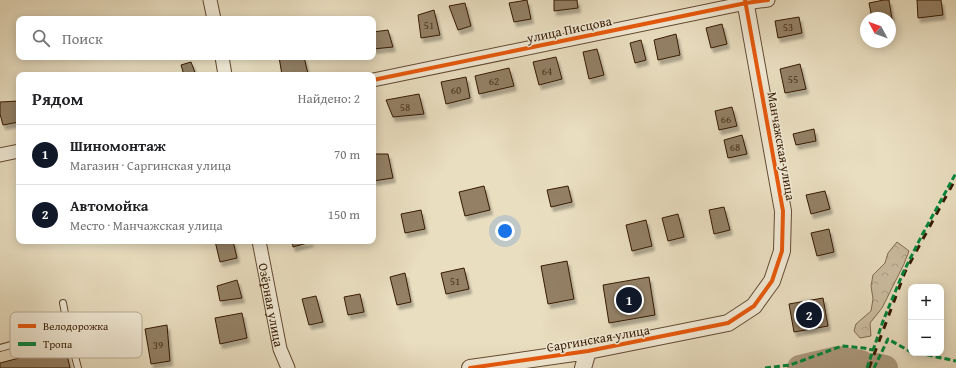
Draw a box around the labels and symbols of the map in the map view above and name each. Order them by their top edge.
street label: улица Писцова [524,11,614,48]
north arrow [860,12,896,48]
house number: 51 [424,17,434,33]
house number: 53 [783,19,793,35]
house number: 64 [542,63,552,79]
house number: 55 [788,71,798,87]
house number: 62 [489,73,499,89]
house number: 60 [451,82,461,98]
street label: Манчажская улица [763,90,801,203]
house number: 58 [400,99,410,115]
house number: 66 [721,111,731,127]
house number: 68 [730,139,740,155]
your location [495,221,515,241]
street label: Озёрная улица [253,261,289,349]
house number: 51 [450,273,460,289]
pin: 1 [616,285,642,315]
pin: 2 [796,300,822,330]
legend [10,312,142,358]
text: Велодорожка [43,318,109,334]
street label: Саргинская улица [545,320,652,357]
text: Тропа [43,336,73,352]
house number: 39 [153,337,163,353]

